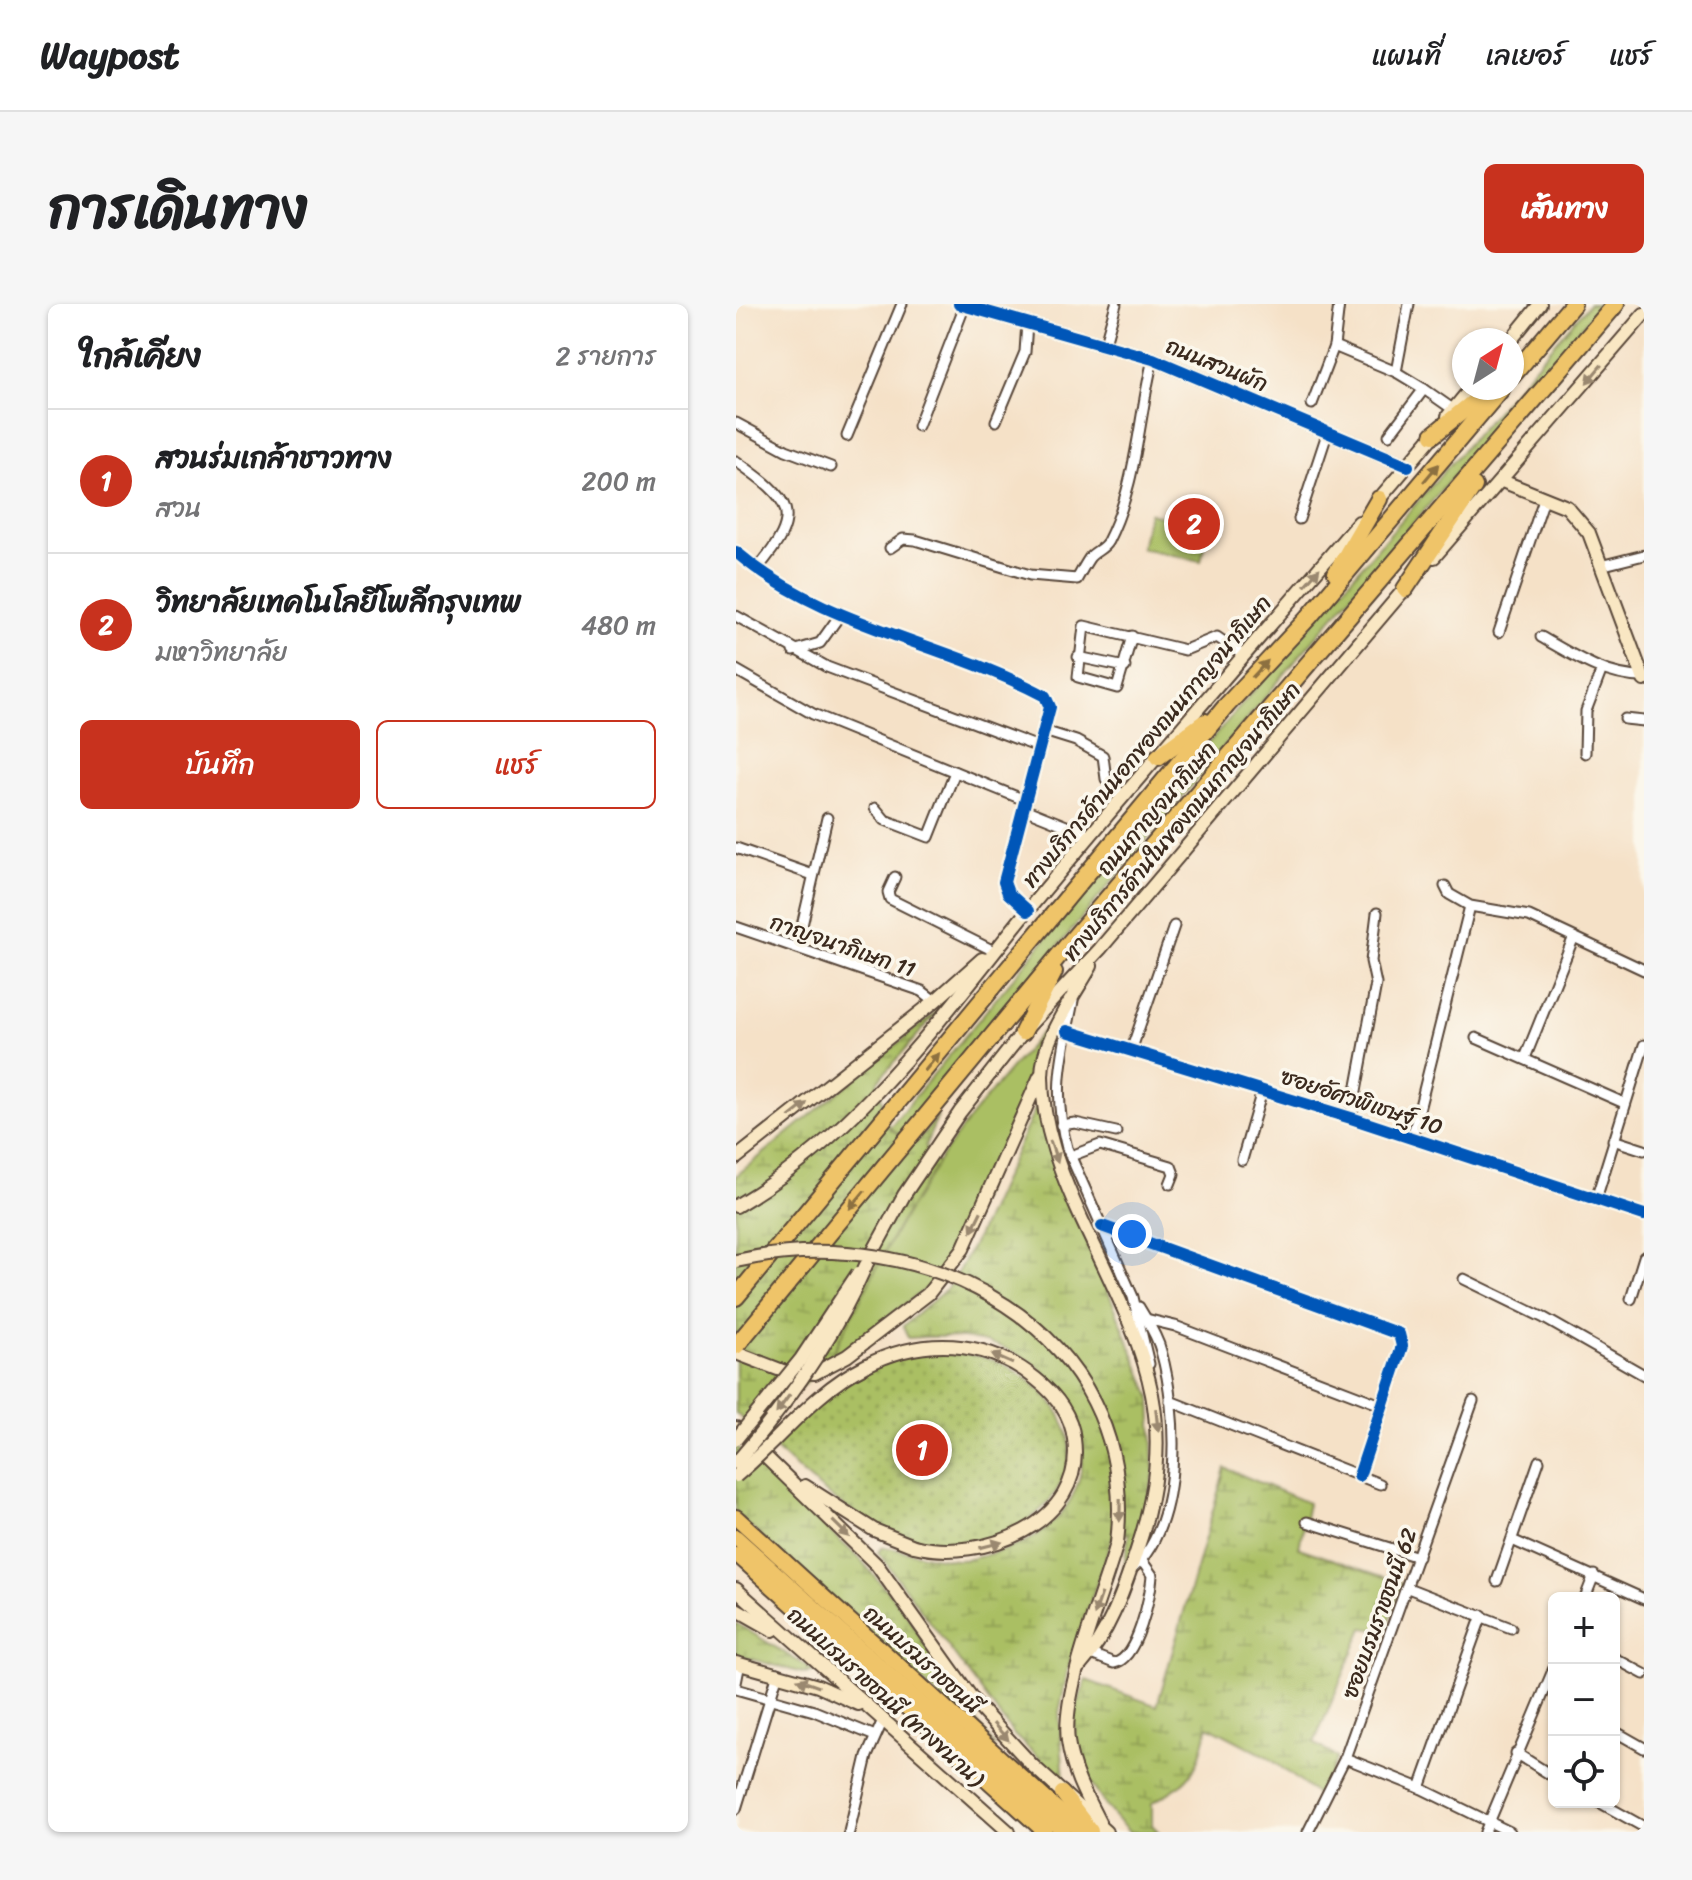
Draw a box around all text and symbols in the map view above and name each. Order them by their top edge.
text: Waypost [40,22,180,89]
text: แผนที่ [1371,31,1441,80]
text: เลเยอร์ [1485,31,1565,80]
text: แชร์ [1609,31,1652,80]
text: การเดินทาง [48,159,307,258]
button: เส้นทาง [1484,164,1644,253]
text: ใกล้เคียง [80,326,201,386]
street label: ถนนสวนผัก [1160,326,1274,403]
north arrow [1452,328,1524,400]
text: 2 รายการ [556,333,656,379]
one-way arrow [1586,363,1603,383]
text: สวนร่มเกล้าชาวทาง [156,431,392,485]
text: 1 [100,458,112,504]
text: 200 m [581,458,656,504]
one-way arrow [1422,463,1439,483]
text: สวน [156,485,202,531]
pin: 2 [1168,494,1220,554]
one-way arrow [1303,567,1320,587]
text: วิทยาลัยเทคโนโลยีโพลีกรุงเทพ [156,575,522,629]
street label: ทางบริการด้านนอกของถนนกาญจนาภิเษก [1016,590,1276,892]
text: 2 [98,602,114,648]
text: 480 m [581,602,656,648]
text: มหาวิทยาลัย [156,629,287,675]
one-way arrow [1251,660,1269,679]
street label: ทางบริการด้านในของถนนกาญจนาภิเษก [1052,673,1311,970]
button: บันทึก [80,720,360,809]
button: แชร์ [376,720,656,809]
street label: ถนนกาญจนาภิเษก [1091,736,1221,880]
street label: กาญจนาภิเษก 11 [765,902,921,989]
one-way arrow [923,1052,940,1072]
street label: ซอยอัศวพิเชษฐ์ 10 [1276,1057,1448,1146]
one-way arrow [788,1103,808,1119]
one-way arrow [1049,1140,1061,1164]
one-way arrow [849,1190,866,1210]
one-way arrow [969,1210,983,1233]
your location [1112,1214,1152,1254]
one-way arrow [991,1352,1014,1365]
one-way arrow [776,1394,791,1415]
one-way arrow [1151,1408,1164,1433]
pin: 1 [896,1420,948,1480]
one-way arrow [1113,1498,1126,1523]
one-way arrow [831,1519,850,1538]
street label: ซอยบรมราชชนนี 62 [1330,1522,1429,1704]
one-way arrow [979,1538,1004,1551]
one-way arrow [1091,1592,1104,1616]
map controls [1548,1592,1620,1808]
button: + [1548,1592,1620,1664]
street label: ถนนบรมราชชนนี [854,1595,993,1726]
street label: ถนนบรมราชชนนี (ทางขนาน) [778,1596,994,1797]
button: − [1548,1664,1620,1736]
one-way arrow [795,1676,819,1688]
one-way arrow [992,1723,1010,1742]
button: locate [1548,1736,1620,1808]

